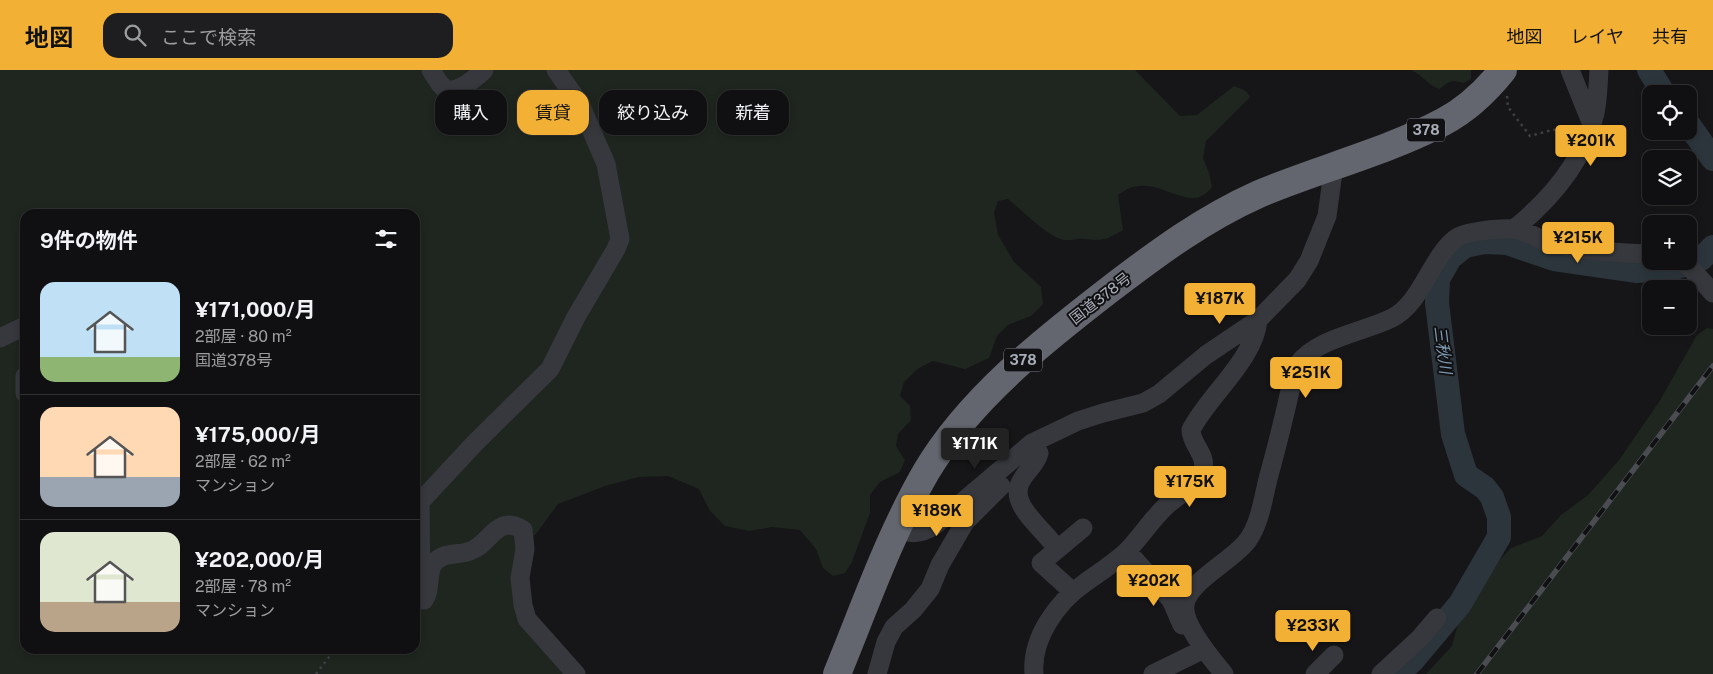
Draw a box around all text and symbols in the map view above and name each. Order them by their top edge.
search box [103,13,453,58]
icon: search [121,21,149,49]
text: 地図 [25,23,73,51]
text: ここで検索 [161,26,256,48]
text: 地図 [1507,26,1543,47]
text: レイヤ [1571,26,1624,47]
text: 共有 [1652,26,1688,47]
map controls [1642,85,1697,335]
button: locate [1642,85,1697,140]
chip: 購入 [435,90,507,135]
chip: 賃貸 [517,90,589,135]
chip: 絞り込み [599,90,707,135]
chip: 新着 [717,90,789,135]
road number: 378 [1407,118,1445,142]
pin: ¥201K [1556,124,1626,167]
text: ¥201K [1566,131,1616,150]
button: layers [1642,150,1697,205]
button: + [1642,215,1697,270]
pin: ¥215K [1543,222,1613,264]
icon: filters [372,225,400,253]
text: 9件の物件 [40,228,138,253]
text: ¥215K [1553,228,1603,247]
street label: 国道378号 [1066,269,1134,327]
button: − [1642,280,1697,335]
pin: ¥187K [1185,282,1255,325]
text: ¥187K [1195,289,1245,308]
text: ¥171,000/月 [195,297,315,322]
icon: home [80,302,140,362]
water label: 三秋川 [1431,325,1456,377]
text: 2部屋 · 80 m² [195,327,292,346]
road number: 378 [1004,348,1042,372]
text: 国道378号 [195,351,272,370]
pin: ¥251K [1271,356,1341,399]
text: ¥251K [1281,363,1331,382]
text: ¥175,000/月 [195,422,320,447]
icon: home [80,427,140,487]
pin: ¥171K [940,428,1010,470]
text: ¥171K [952,434,998,453]
text: 2部屋 · 62 m² [195,452,291,471]
pin: ¥175K [1155,466,1225,508]
text: ¥175K [1165,472,1215,491]
text: マンション [195,476,275,495]
pin: ¥189K [902,494,972,537]
text: ¥189K [912,501,962,520]
text: ¥202,000/月 [195,547,324,572]
icon: home [80,552,140,612]
pin: ¥202K [1119,564,1189,607]
text: ¥202K [1128,571,1180,590]
text: 2部屋 · 78 m² [195,577,291,596]
text: マンション [195,601,275,620]
pin: ¥233K [1278,610,1348,652]
text: ¥233K [1286,616,1340,635]

